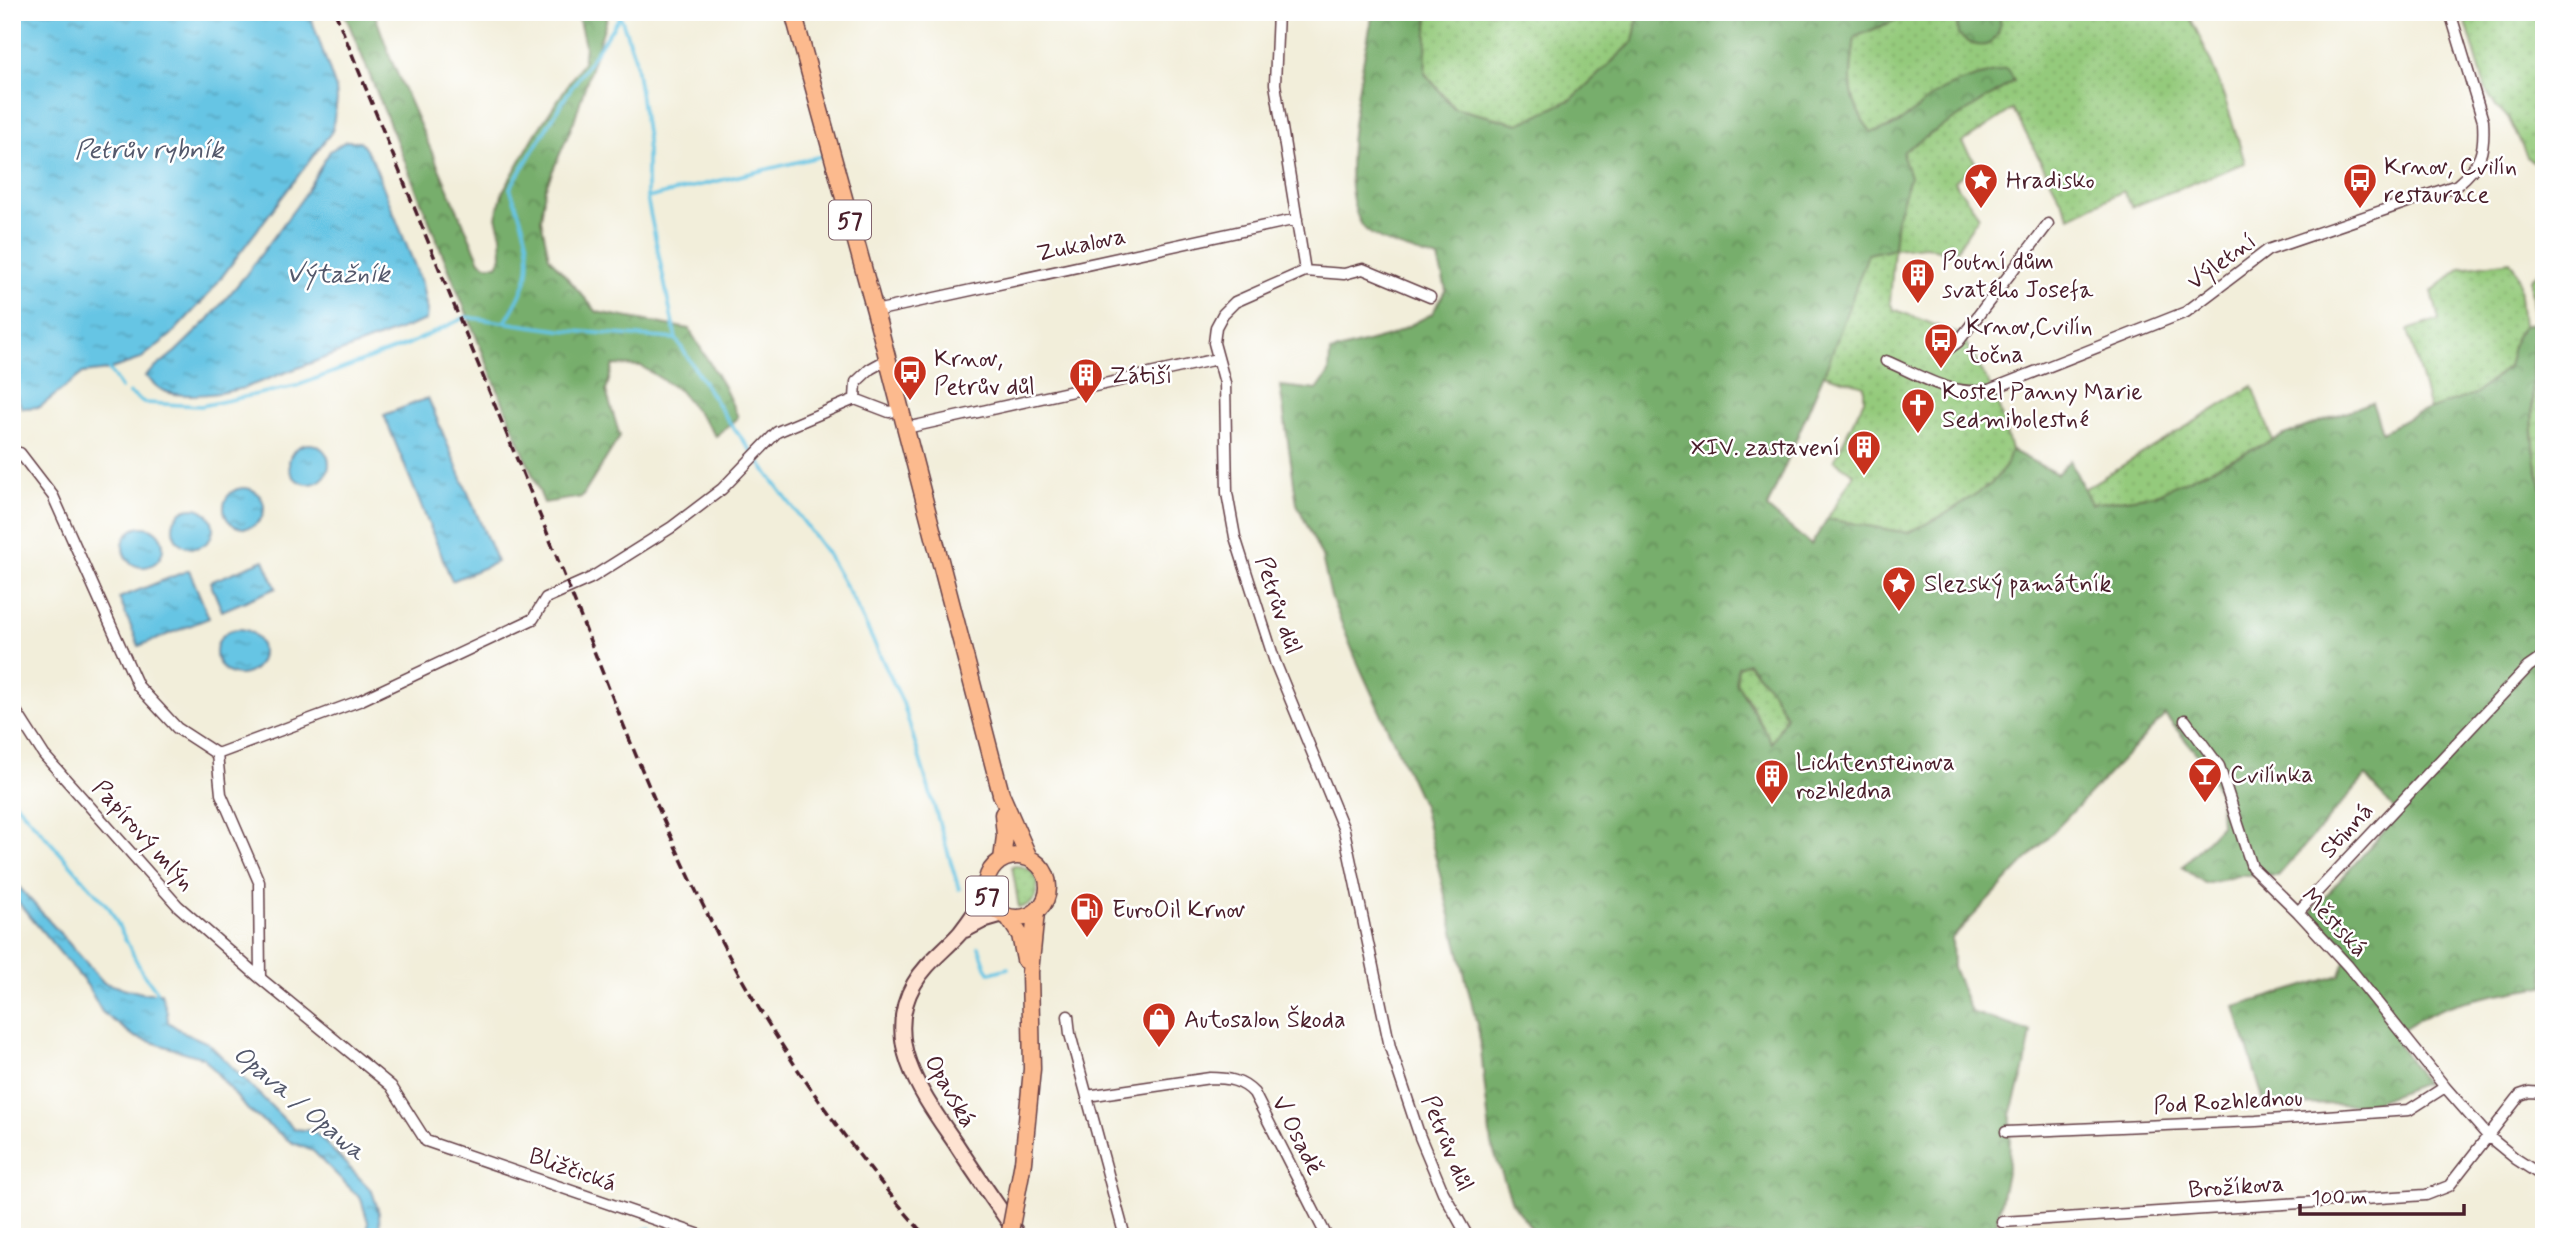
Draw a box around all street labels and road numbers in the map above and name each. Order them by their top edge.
road number: 57 [829,200,871,240]
street label: Zukalova [1034,221,1129,270]
street label: Výletní [2181,227,2263,298]
street label: Petrův důl [1247,553,1308,658]
street label: Papírový mlýn [85,774,201,898]
street label: Stinná [2313,796,2381,866]
road number: 57 [966,876,1008,916]
street label: Městská [2294,882,2374,964]
street label: Opavská [917,1050,983,1134]
street label: Pod Rozhlednou [2153,1083,2303,1122]
street label: V Osadě [1264,1091,1330,1181]
street label: Petrův důl [1413,1091,1480,1196]
street label: Bližčická [524,1141,621,1200]
street label: Brožíkova [2187,1169,2285,1206]

